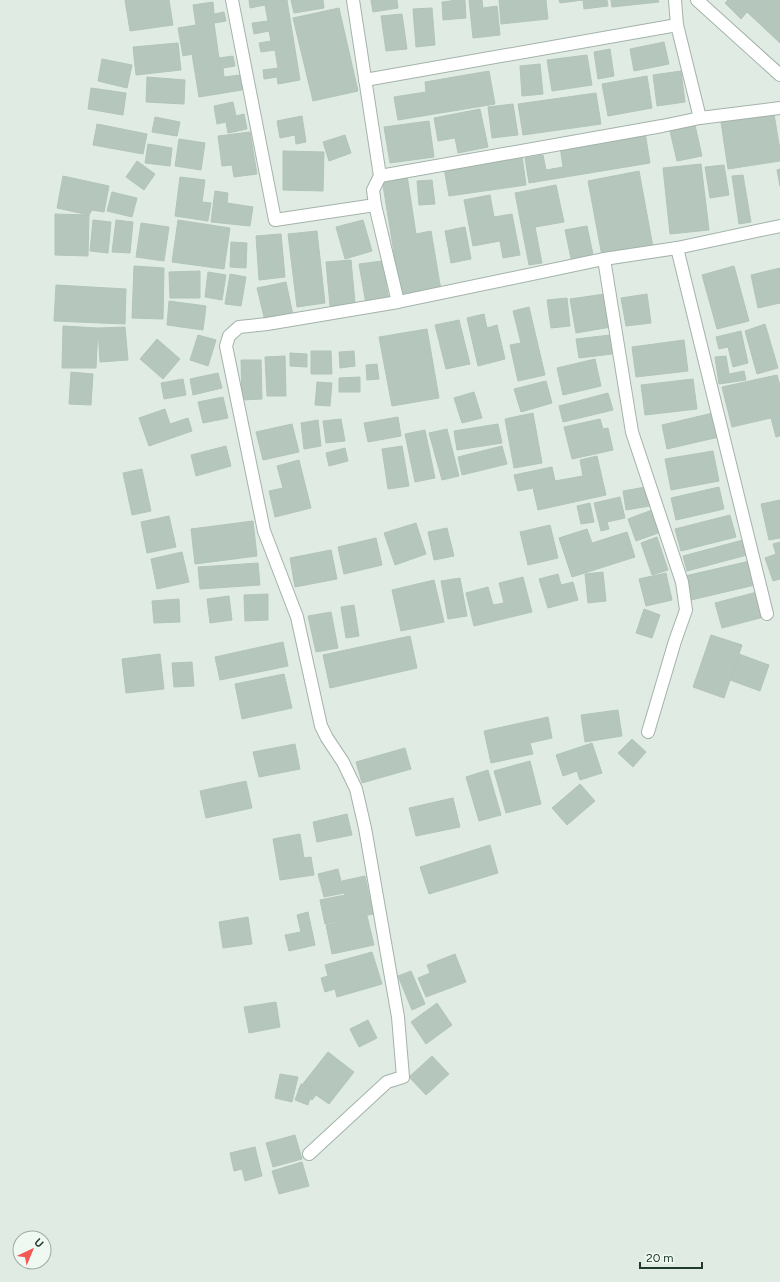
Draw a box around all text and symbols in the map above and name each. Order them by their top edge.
north arrow [12,1230,52,1270]
text: U [31,1236,46,1251]
scale bar [640,1244,702,1270]
text: 20 m [646,1251,674,1265]

